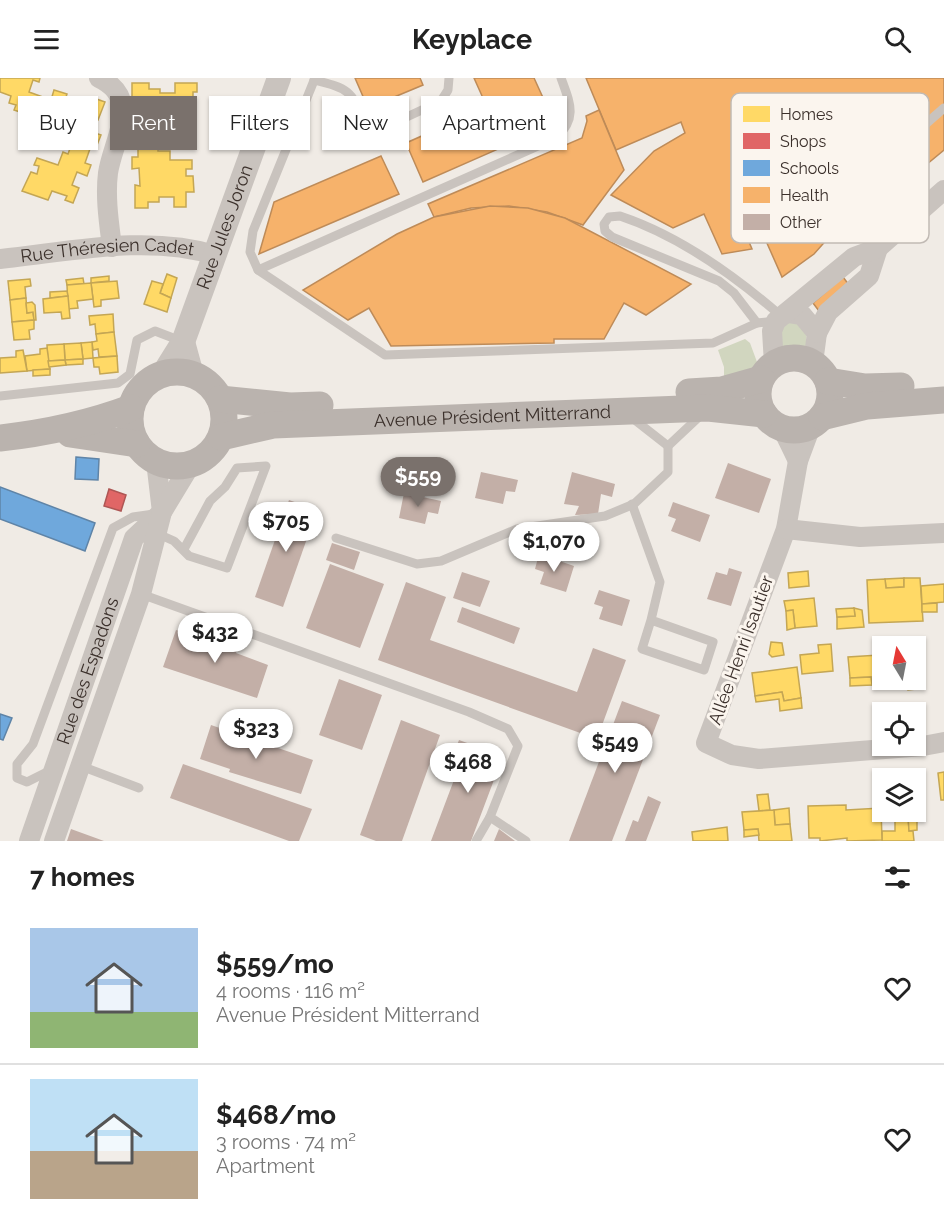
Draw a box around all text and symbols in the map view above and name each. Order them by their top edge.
icon: menu [30,23,63,56]
icon: search [881,23,914,56]
text: Keyplace [412,24,532,55]
legend [731,93,929,243]
chip: Buy [18,96,98,150]
chip: Rent [110,96,197,150]
chip: Filters [209,96,310,150]
chip: New [322,96,409,150]
chip: Apartment [421,96,567,150]
text: Homes [780,105,833,124]
text: Shops [780,132,826,151]
text: Schools [780,159,839,178]
street label: Rue Jules Joron [192,162,257,292]
text: Health [780,186,829,205]
text: Other [780,213,822,232]
street label: Rue Théresien Cadet [19,234,196,267]
street label: Avenue Président Mitterrand [373,401,611,431]
pin: $559 [382,457,454,508]
text: $559 [395,464,441,488]
pin: $705 [250,502,322,553]
text: $705 [262,509,310,533]
pin: $1,070 [505,522,603,573]
text: $1,070 [523,529,585,553]
street label: Allée Henri Isautier [704,572,777,727]
street label: Rue des Espadons [52,594,123,747]
pin: $432 [179,613,251,664]
text: $432 [192,620,238,644]
north arrow [872,636,926,690]
map controls [872,636,926,822]
button: locate [872,702,926,756]
pin: $323 [220,709,292,760]
text: $323 [233,716,279,740]
pin: $549 [579,723,651,774]
text: $549 [592,730,638,754]
pin: $468 [432,743,504,794]
text: $468 [444,750,492,774]
button: layers [872,768,926,822]
icon: filters [881,861,914,894]
text: 7 homes [30,862,135,892]
text: $559/mo [216,949,334,979]
icon: home [78,952,150,1024]
icon: heart [881,972,914,1005]
text: 4 rooms · 116 m² [216,979,365,1003]
text: Avenue Président Mitterrand [216,1003,480,1027]
text: $468/mo [216,1100,336,1130]
icon: home [78,1103,150,1175]
icon: heart [881,1123,914,1156]
text: 3 rooms · 74 m² [216,1130,356,1154]
text: Apartment [216,1154,315,1178]

